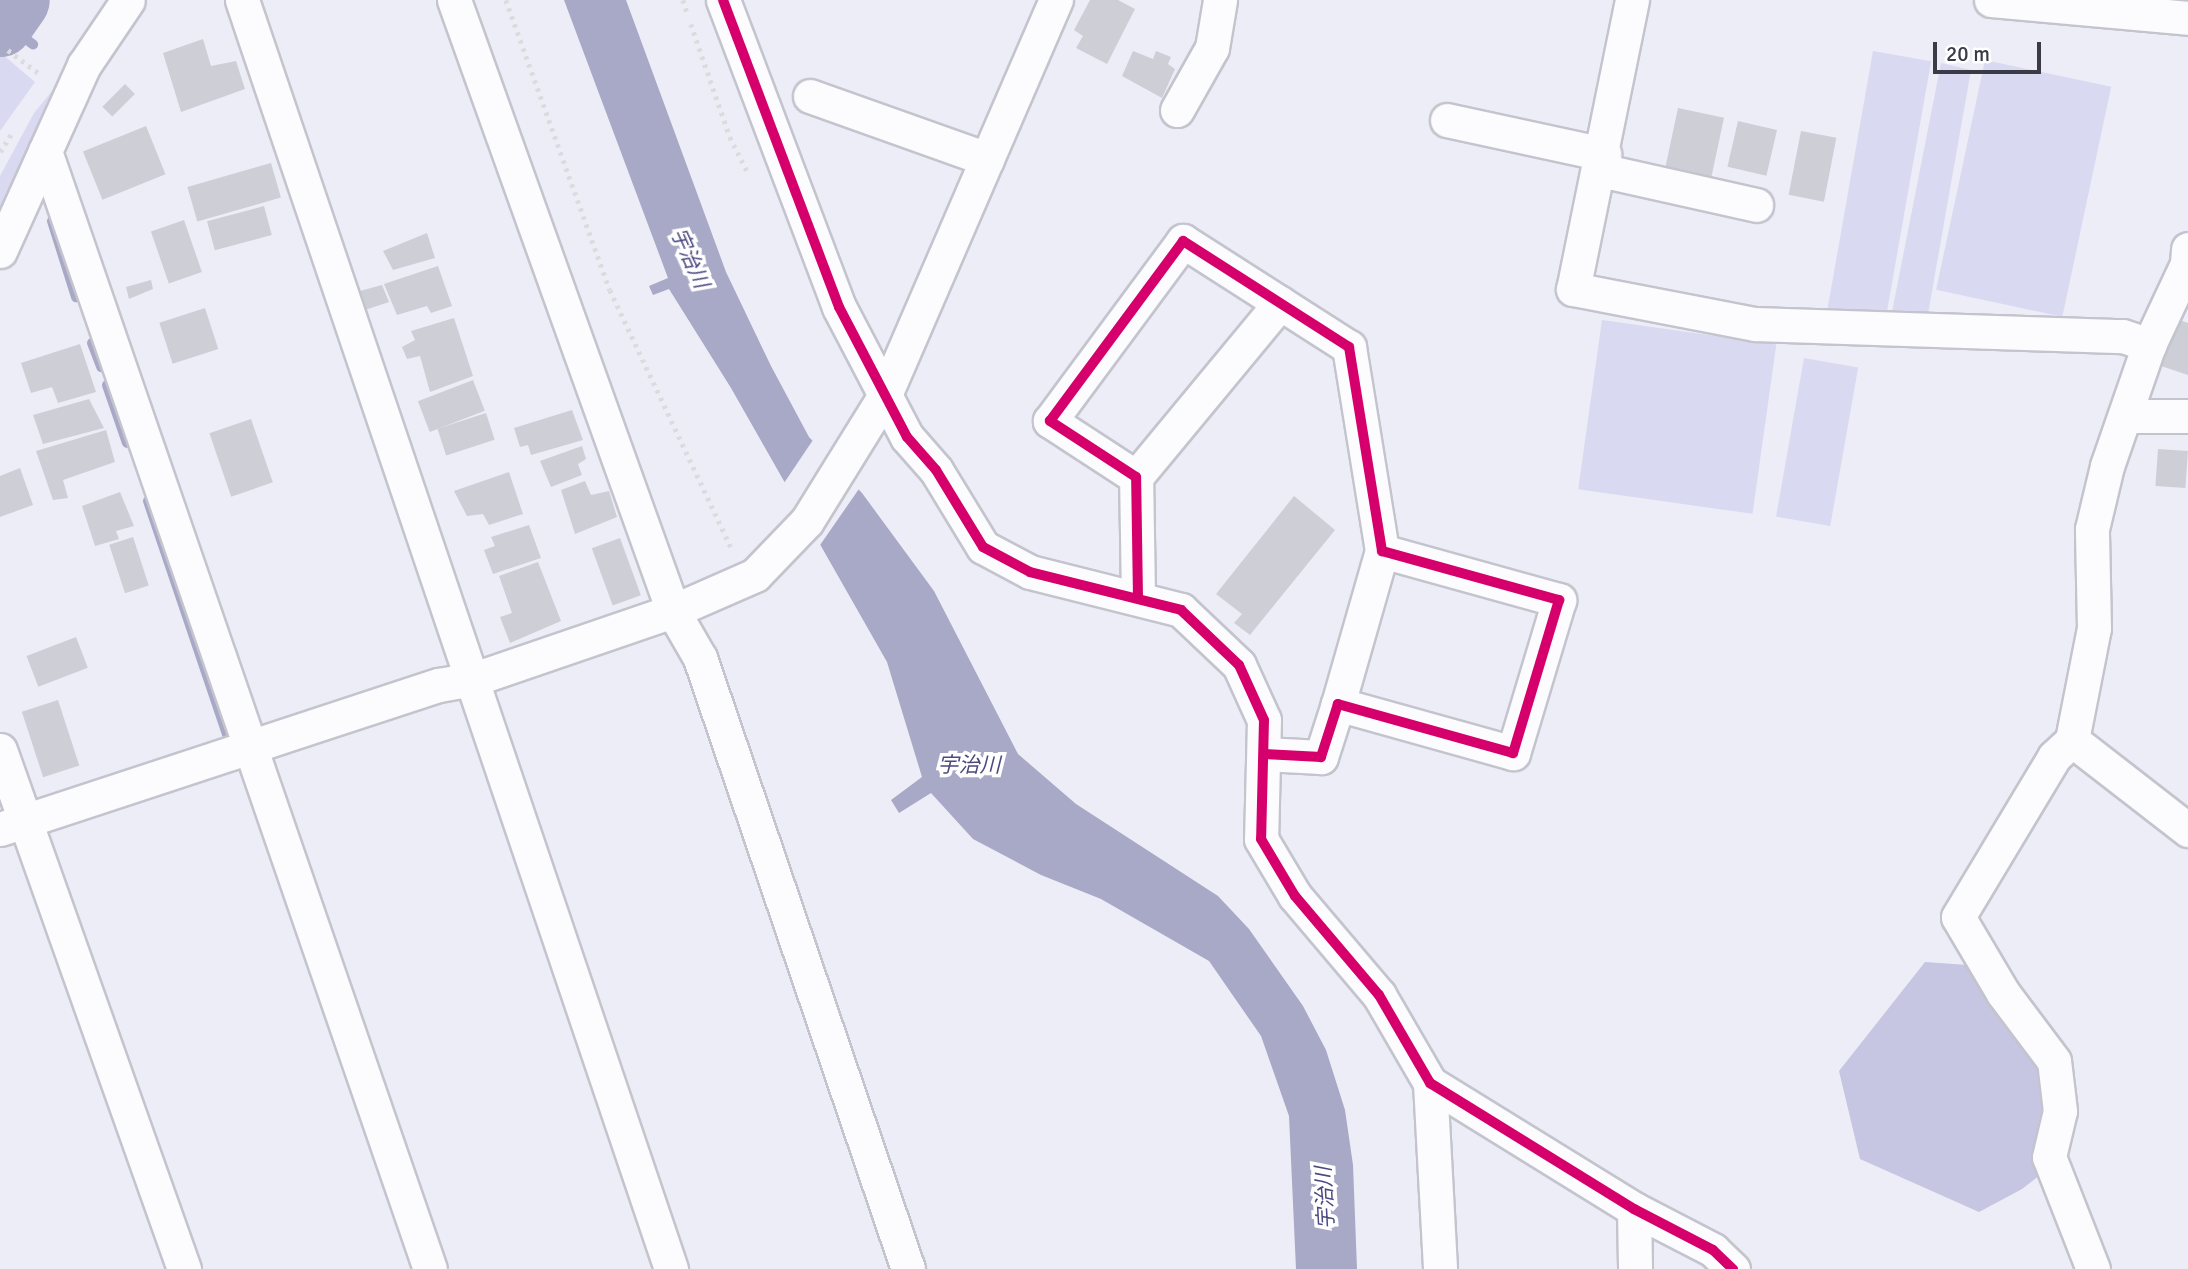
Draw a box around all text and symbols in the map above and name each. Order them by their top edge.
scale bar [1936,28,2044,72]
text: 20 m [1946,41,1990,67]
water label: 宇治川 [666,224,714,292]
water label: 宇治川 [938,752,1000,778]
water label: 宇治川 [1311,1166,1339,1230]

